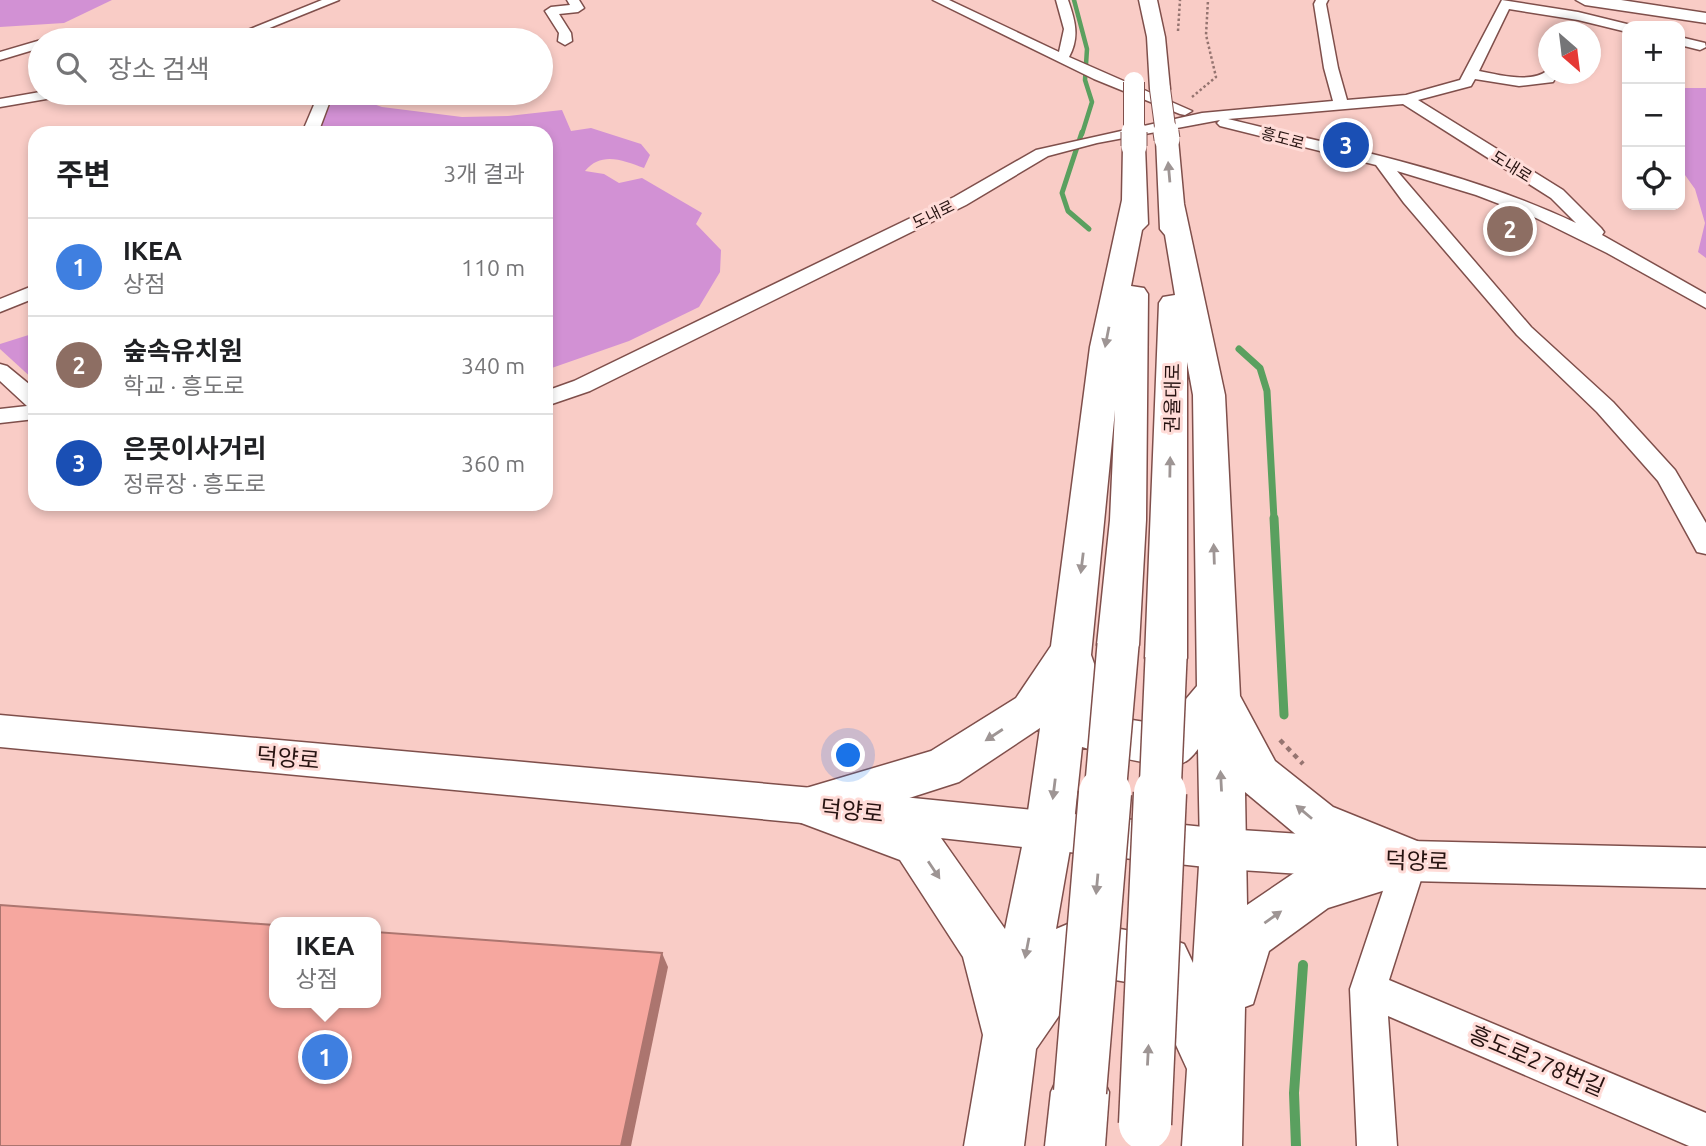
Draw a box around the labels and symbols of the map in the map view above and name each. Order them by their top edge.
north arrow [1538,21,1601,84]
pin: 3 [1323,119,1369,171]
street label: 흥도로 [1259,124,1307,152]
street label: 도내로 [1489,147,1536,185]
one-way arrow [1164,161,1175,183]
street label: 도내로 [909,196,957,232]
pin: 2 [1487,203,1533,255]
one-way arrow [1101,326,1112,348]
street label: 권율대로 [1160,363,1184,433]
one-way arrow [1165,456,1176,478]
one-way arrow [1208,542,1219,564]
one-way arrow [1077,552,1088,574]
one-way arrow [985,728,1003,742]
your location [831,738,865,772]
street label: 덕양로 [255,742,321,773]
one-way arrow [1216,770,1227,792]
one-way arrow [1049,778,1060,800]
street label: 덕양로 [819,795,885,826]
one-way arrow [1295,805,1312,820]
street label: 덕양로 [1385,847,1449,874]
one-way arrow [927,861,941,879]
one-way arrow [1092,873,1103,895]
one-way arrow [1264,910,1282,924]
one-way arrow [1021,937,1032,959]
street label: 흥도로278번길 [1466,1021,1609,1100]
pin: 1 [302,1031,348,1083]
one-way arrow [1143,1044,1154,1066]

